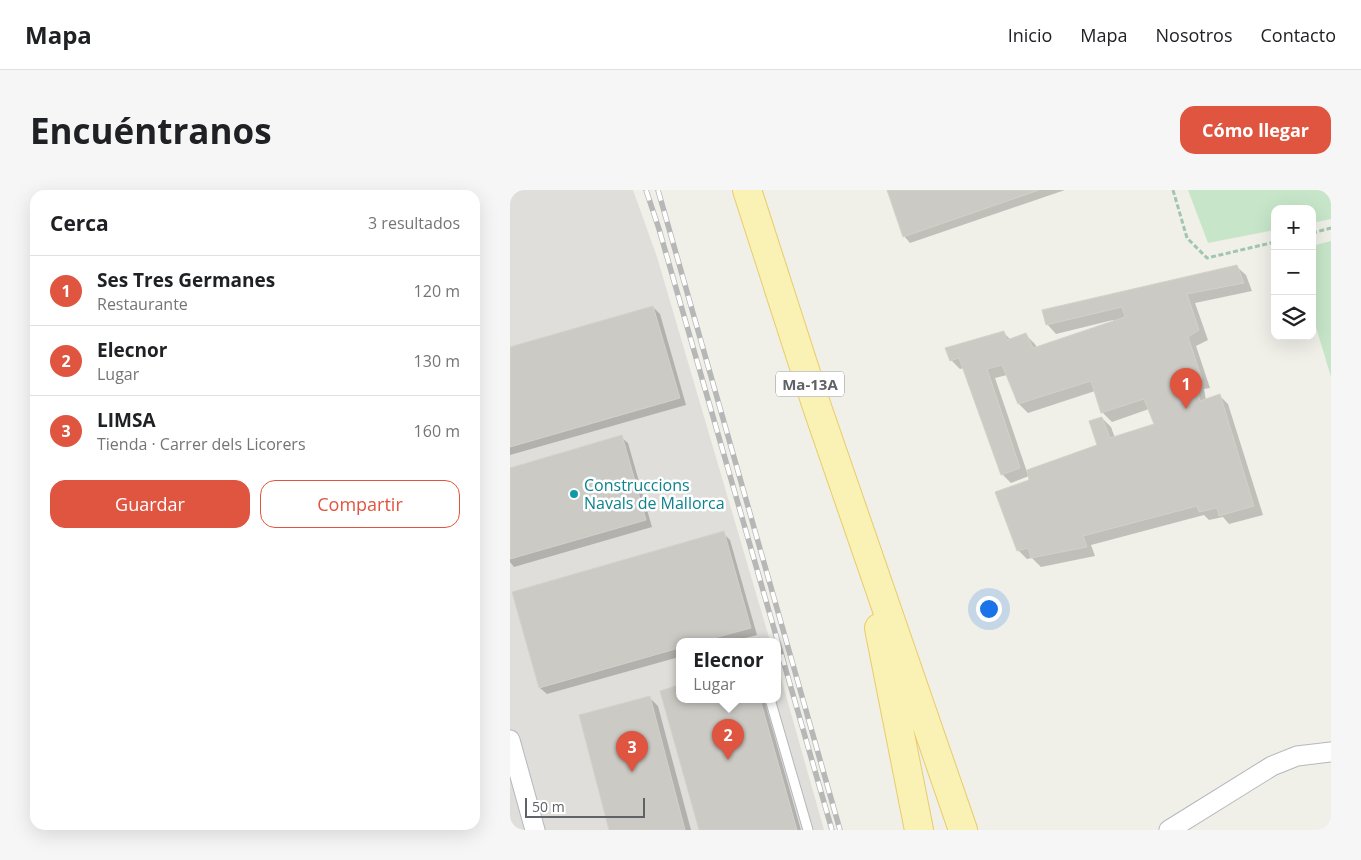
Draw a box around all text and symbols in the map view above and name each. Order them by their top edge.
text: Mapa [25,18,92,51]
text: Inicio [1008,23,1052,47]
text: Mapa [1080,23,1128,47]
text: Nosotros [1156,23,1233,47]
text: Contacto [1261,23,1336,47]
button: Cómo llegar [1180,106,1331,154]
text: Encuéntranos [30,107,272,154]
map controls [1271,205,1316,340]
button: + [1271,205,1316,250]
text: Cerca [50,209,109,237]
text: 3 resultados [368,212,460,234]
button: − [1271,250,1316,295]
text: Ses Tres Germanes [97,267,275,293]
text: 1 [61,280,71,302]
text: 120 m [414,280,460,302]
text: Restaurante [97,293,188,315]
button: layers [1271,295,1316,340]
text: Elecnor [97,337,167,363]
text: 2 [61,350,71,372]
text: 130 m [414,350,460,372]
text: Lugar [97,363,139,385]
pin: 1 [1170,368,1202,409]
road number: Ma-13A [776,372,844,396]
text: LIMSA [97,407,156,433]
text: 3 [61,420,71,442]
text: 160 m [414,420,460,442]
text: Tienda · Carrer dels Licorers [97,433,306,455]
place label: Construccions Navals de Mallorca [584,474,725,514]
button: Guardar [50,480,250,528]
button: Compartir [260,480,460,528]
marker: Construccions Navals de Mallorca [568,488,580,500]
your location [976,596,1002,622]
popup [676,638,781,703]
text: Elecnor [693,647,764,673]
text: Lugar [693,673,736,695]
pin: 2 [712,719,744,760]
pin: 3 [616,731,648,772]
scale bar [525,795,645,818]
text: 50 m [532,797,565,816]

